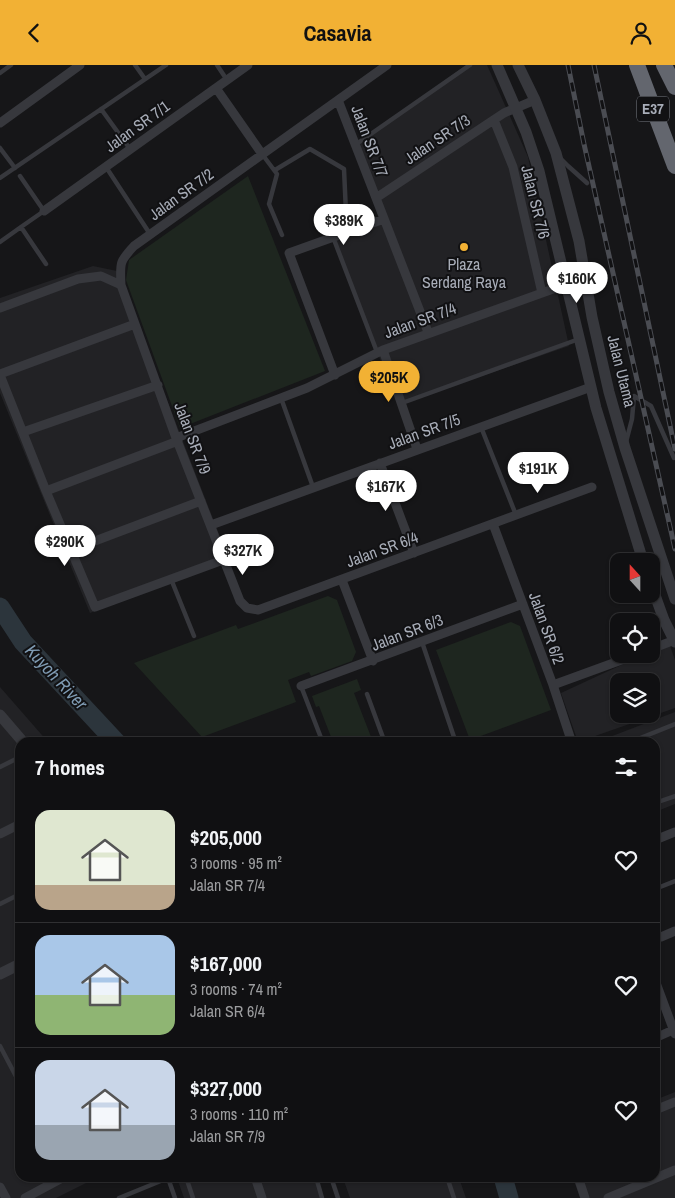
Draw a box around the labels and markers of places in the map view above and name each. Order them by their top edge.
pin: $389K [309,203,379,246]
marker: Plaza Serdang Raya [458,241,470,253]
place label: Plaza Serdang Raya [422,253,507,293]
pin: $160K [542,261,612,304]
pin: $205K [354,361,424,403]
pin: $191K [503,451,573,494]
pin: $167K [351,469,421,512]
pin: $290K [30,525,100,567]
pin: $327K [208,533,278,576]

